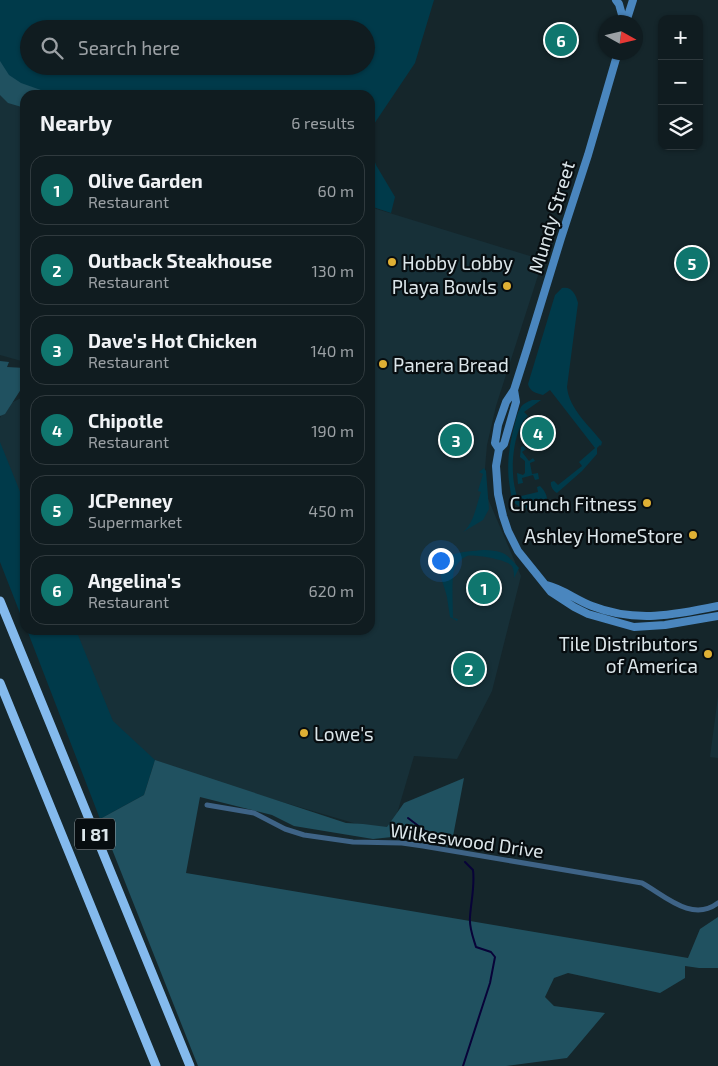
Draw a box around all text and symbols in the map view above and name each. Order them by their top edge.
north arrow [598,15,643,60]
map controls [658,15,703,150]
button: + [658,15,703,60]
search box [20,20,375,75]
pin: 6 [545,21,577,59]
icon: search [38,34,66,62]
text: Search here [78,36,180,59]
button: − [658,60,703,105]
button: layers [658,105,703,150]
text: Nearby [40,110,112,135]
text: 6 results [291,113,355,132]
street label: Mundy Street [523,158,579,276]
text: Olive Garden [88,169,203,192]
text: 1 [54,181,60,200]
text: 60 m [318,181,354,200]
text: Restaurant [88,192,169,211]
pin: 5 [676,244,708,282]
text: Outback Steakhouse [88,249,272,272]
place label: Hobby Lobby [402,251,513,274]
marker: Hobby Lobby [386,256,398,268]
text: 2 [52,261,62,280]
text: 130 m [312,261,354,280]
text: Restaurant [88,272,169,291]
place label: Playa Bowls [392,275,497,298]
marker: Playa Bowls [501,280,513,292]
text: Dave's Hot Chicken [88,329,257,352]
text: 3 [52,341,62,360]
text: 140 m [311,341,354,360]
text: Restaurant [88,352,169,371]
place label: Panera Bread [393,353,509,376]
marker: Panera Bread [377,358,389,370]
text: Chipotle [88,409,163,432]
pin: 4 [522,414,554,452]
text: 4 [52,421,62,440]
text: 190 m [311,421,354,440]
pin: 3 [440,421,472,459]
text: Restaurant [88,432,169,451]
text: JCPenney [88,489,173,512]
place label: Crunch Fitness [509,492,637,515]
marker: Crunch Fitness [641,497,653,509]
text: 5 [53,501,61,520]
text: 450 m [308,501,354,520]
text: Supermarket [88,512,182,531]
place label: Ashley HomeStore [524,524,683,547]
marker: Ashley HomeStore [687,529,699,541]
your location [428,548,454,574]
text: Angelina's [88,569,181,592]
pin: 1 [468,569,500,607]
text: 6 [52,581,62,600]
text: 620 m [309,581,354,600]
text: Restaurant [88,592,169,611]
place label: Tile Distributors of America [559,632,698,677]
marker: Tile Distributors of America [702,648,714,660]
pin: 2 [453,650,485,688]
place label: Lowe's [314,722,374,745]
marker: Lowe's [298,727,310,739]
street label: Wilkeswood Drive [389,818,545,862]
road number: I 81 [75,819,115,850]

